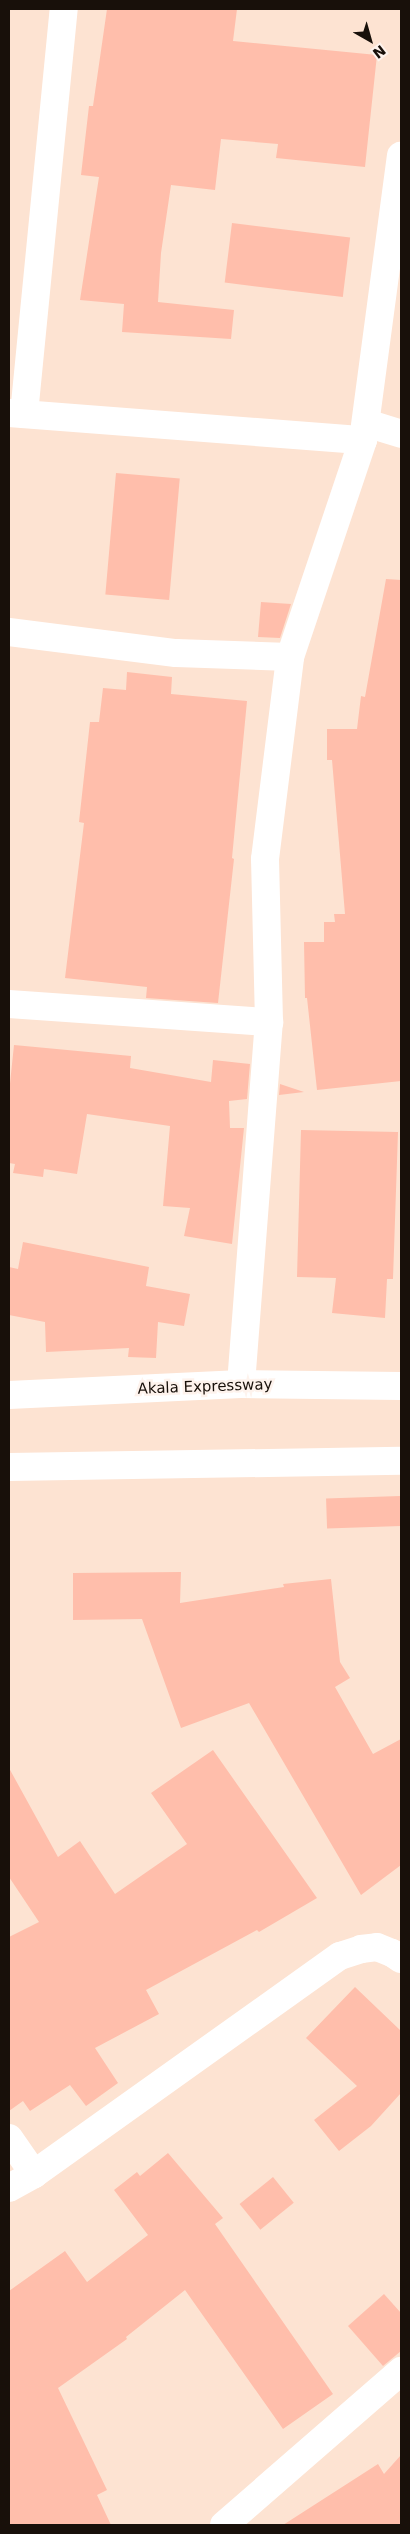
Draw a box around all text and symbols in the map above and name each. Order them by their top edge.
north arrow [345,15,395,65]
text: N [370,42,389,62]
street label: Akala Expressway [137,1376,273,1398]

